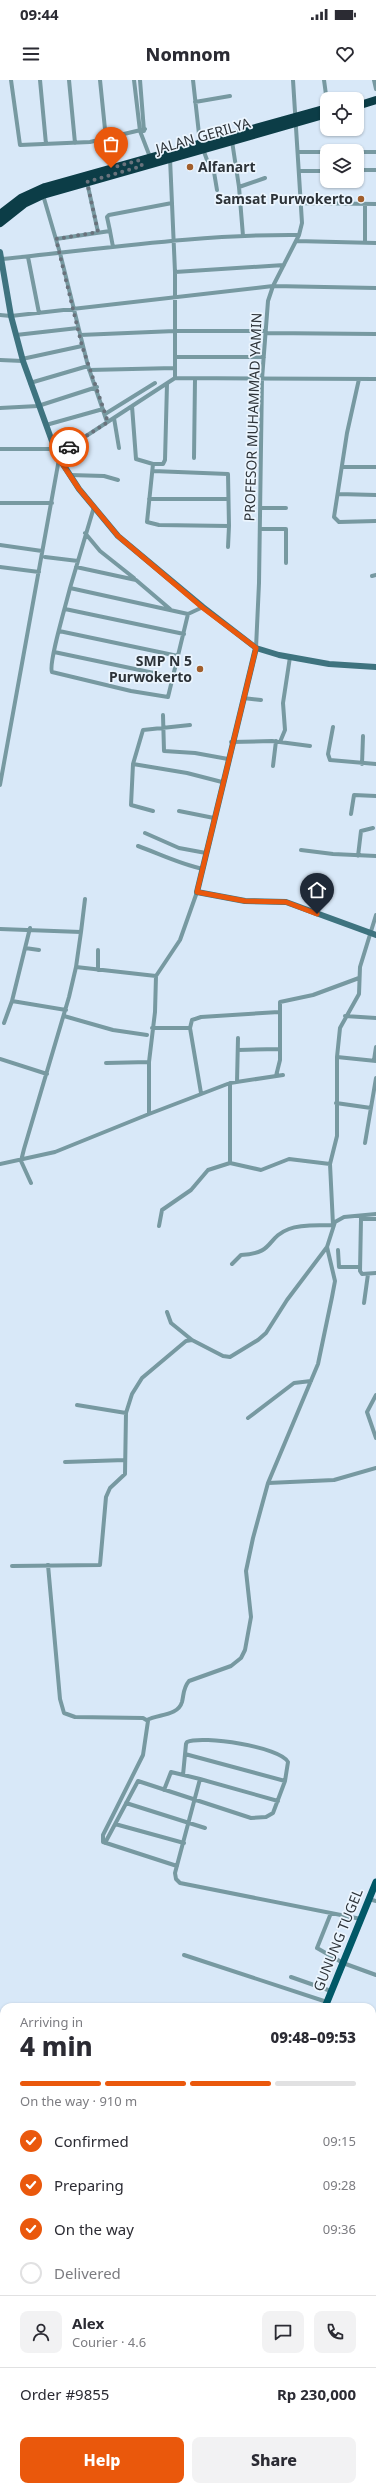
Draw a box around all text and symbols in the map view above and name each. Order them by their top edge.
text: 09:44 [20,4,59,24]
text: Nomnom [146,42,230,66]
icon: menu [20,43,42,65]
icon: heart [334,43,356,65]
map controls [320,92,364,188]
button: locate [320,92,364,136]
street label: JALAN GERILYA [151,113,252,159]
pin [94,127,128,168]
icon: bag [100,133,122,155]
button: layers [320,144,364,188]
place label: Alfanart [198,157,255,176]
marker: Alfanart [185,162,195,172]
place label: Samsat Purwokerto [215,189,353,208]
marker: Samsat Purwokerto [356,194,366,204]
street label: PROFESOR MUHAMMAD YAMIN [239,312,266,522]
courier [49,427,89,467]
icon: car [58,436,80,458]
place label: SMP N 5 Purwokerto [109,651,192,686]
marker: SMP N 5 Purwokerto [195,664,205,674]
pin [300,873,334,914]
icon: home [306,879,328,901]
street label: GUNUNG TUGEL [308,1886,367,1994]
text: Arriving in [20,2013,83,2031]
text: 09:48–09:53 [271,2027,356,2047]
text: 4 min [20,2028,93,2064]
text: On the way · 910 m [20,2092,137,2110]
icon: check [20,2130,42,2152]
text: Confirmed [54,2131,129,2151]
text: 09:15 [323,2132,356,2150]
icon: check [20,2174,42,2196]
text: Preparing [54,2175,124,2195]
text: 09:28 [323,2176,356,2194]
icon: check [20,2218,42,2240]
text: On the way [54,2219,134,2239]
text: 09:36 [323,2220,356,2238]
text: Delivered [54,2263,121,2283]
button: person [20,2311,62,2353]
button: chat [262,2311,304,2353]
button: phone [314,2311,356,2353]
text: Alex [72,2313,104,2333]
text: Courier · 4.6 [72,2333,146,2351]
text: Order #9855 [20,2384,109,2404]
text: Rp 230,000 [277,2384,356,2404]
button: Help [20,2437,184,2483]
button: Share [192,2437,356,2483]

